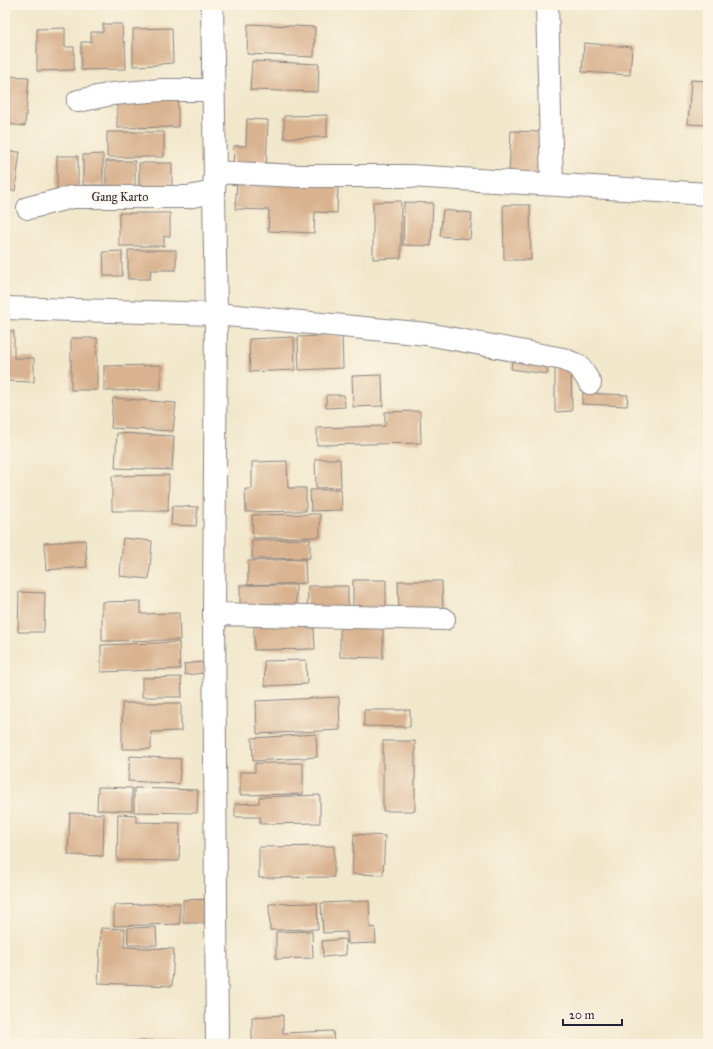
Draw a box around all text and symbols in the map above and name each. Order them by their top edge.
street label: Gang Karto [92,190,148,205]
scale bar [563,1001,622,1027]
text: 20 m [569,1008,595,1022]

